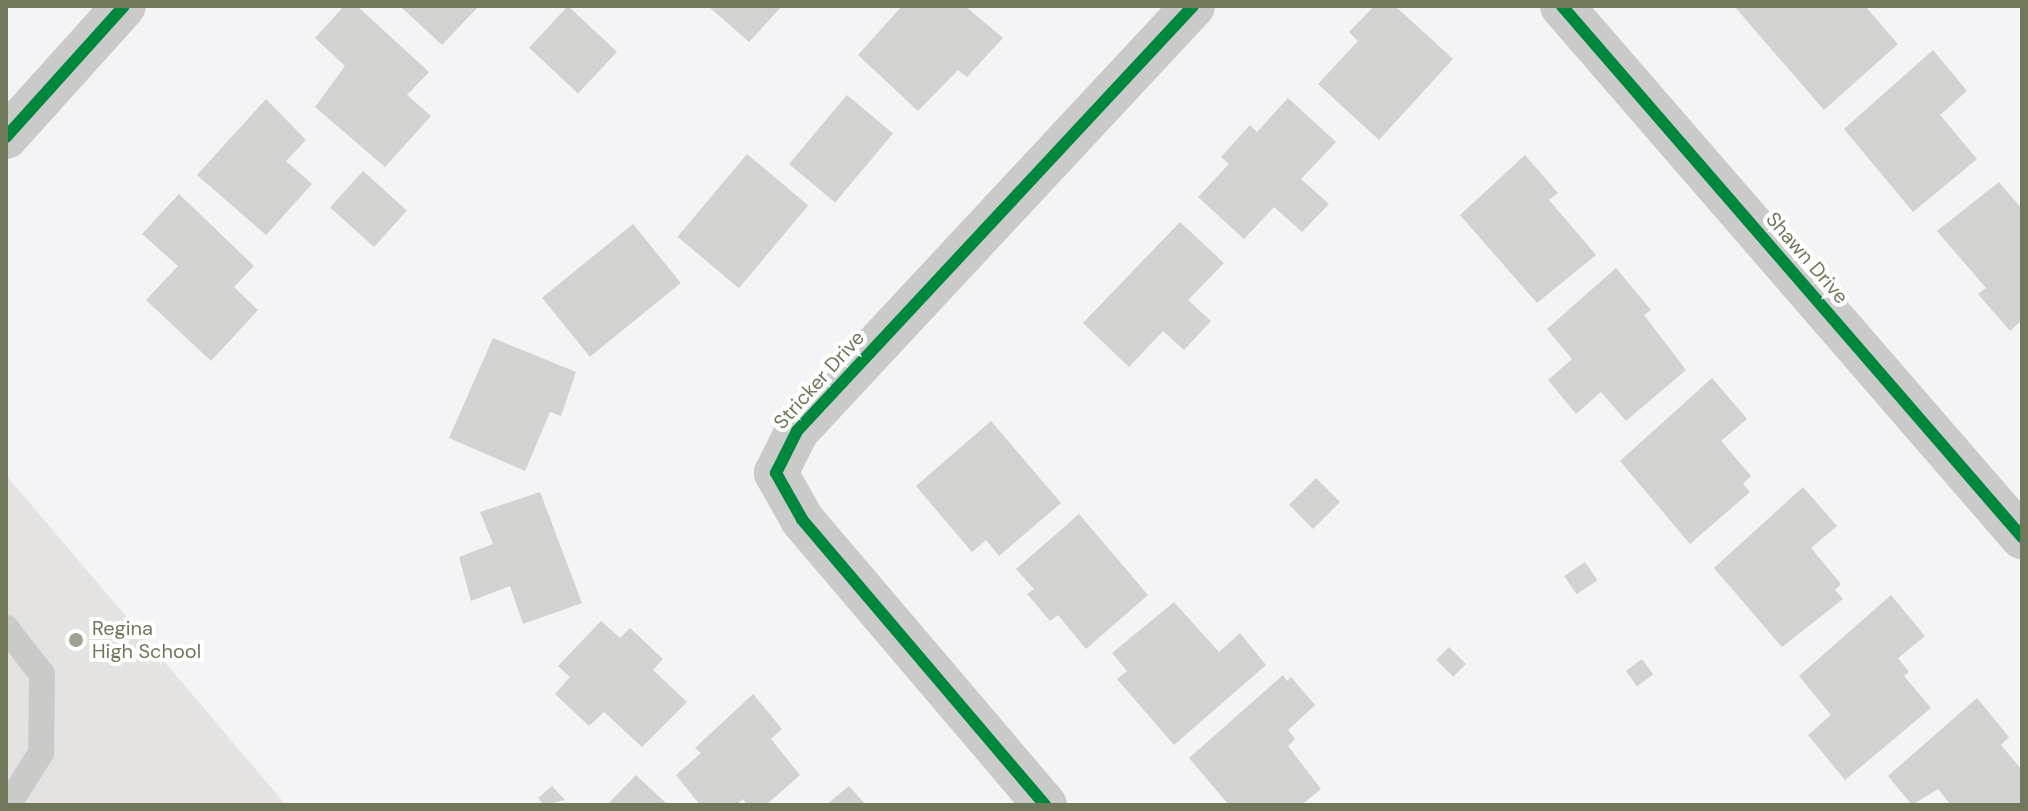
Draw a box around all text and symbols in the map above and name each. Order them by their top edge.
street label: Shawn Drive [1761,207,1853,309]
street label: Stricker Drive [769,326,869,434]
place label: Regina High School [92,616,201,663]
marker: Regina High School [67,631,85,649]

